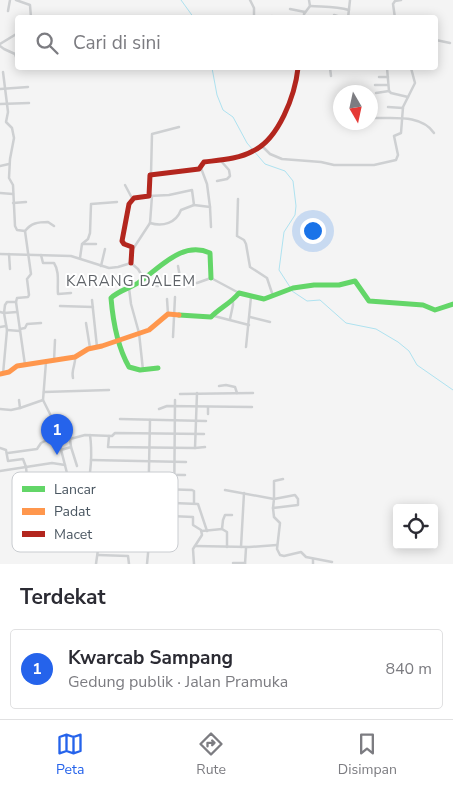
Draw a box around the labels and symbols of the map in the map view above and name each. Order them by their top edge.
north arrow [333,85,378,130]
your location [300,218,326,244]
district label: KARANG DALEM [66,271,196,291]
pin: 1 [41,414,73,455]
legend [12,472,178,552]
text: Lancar [54,480,96,499]
text: Padat [54,502,91,521]
text: Macet [54,525,92,544]

